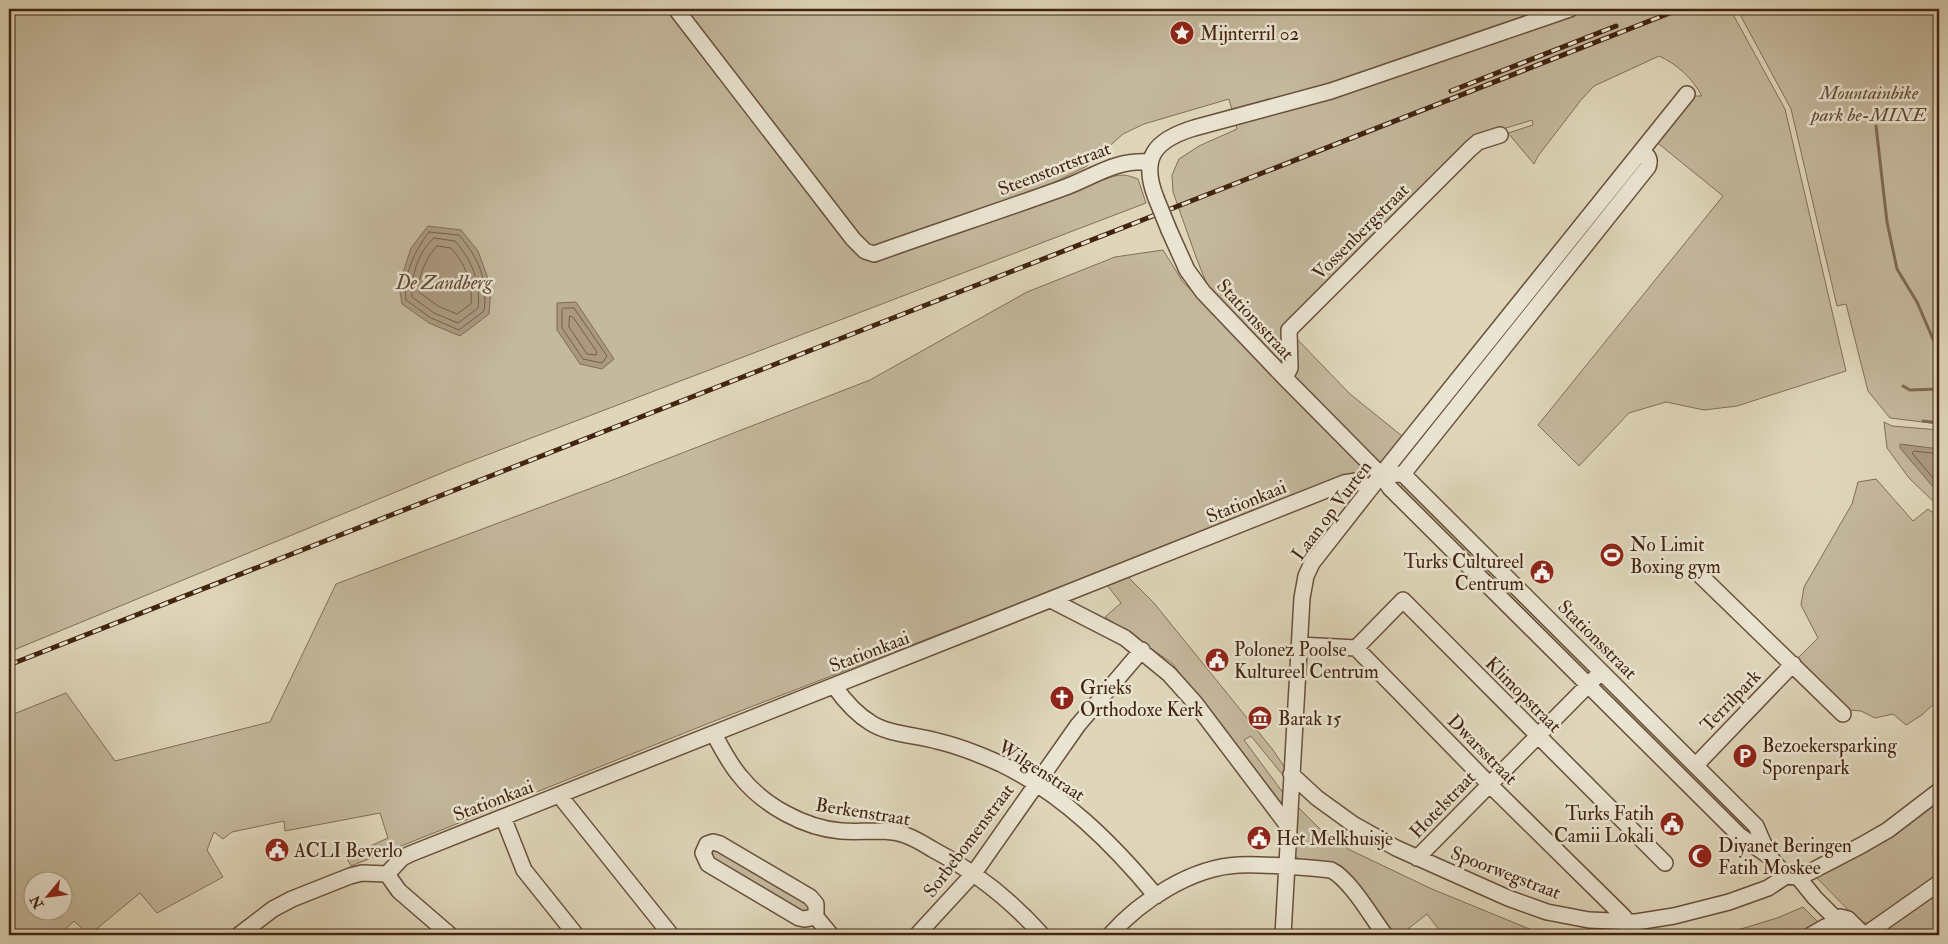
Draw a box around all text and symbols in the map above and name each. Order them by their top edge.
place icon: Mijnterril 02 [1169,20,1195,46]
place label: Mijnterril 02 [1200,22,1299,46]
park label: Mountainbike park be-MINE [1809,81,1927,127]
street label: Steenstortstraat [995,136,1114,201]
street label: Vossenbergstraat [1307,178,1414,285]
water label: De Zandberg [395,270,494,295]
street label: Stationsstraat [1211,274,1299,365]
street label: Laan op Vurten [1286,456,1378,566]
street label: Stationkaai [1203,475,1290,529]
place label: No Limit Boxing gym [1630,533,1721,579]
sports icon: No Limit Boxing gym [1599,542,1625,568]
place label: Turks Cultureel Centrum [1403,550,1524,596]
public building icon: Turks Cultureel Centrum [1529,559,1555,585]
street label: Stationsstraat [1553,595,1642,684]
street label: Stationkaai [826,626,913,678]
place label: Polonez Poolse Kultureel Centrum [1234,638,1379,684]
public building icon: Polonez Poolse Kultureel Centrum [1204,647,1230,673]
street label: Klimopstraat [1479,652,1566,739]
street label: Terrilpark [1695,665,1767,738]
place label: Grieks Orthodoxe Kerk [1080,676,1203,722]
church icon: Grieks Orthodoxe Kerk [1049,685,1075,711]
museum icon: Barak 15 [1247,705,1273,731]
place label: Barak 15 [1278,707,1342,731]
street label: Dwarsstraat [1442,709,1523,790]
street label: Wilgenstraat [993,734,1089,807]
place label: Bezoekersparking Sporenpark [1762,734,1897,781]
parking icon: Bezoekersparking Sporenpark [1732,743,1758,769]
street label: Hotelstraat [1405,766,1481,844]
street label: Stationkaai [450,775,537,827]
street label: Sorbebomenstraat [918,779,1019,902]
street label: Berkenstraat [814,793,912,831]
place label: Turks Fatih Camii Lokali [1554,802,1654,848]
public building icon: Turks Fatih Camii Lokali [1659,811,1685,837]
public building icon: Het Melkhuisje [1246,825,1272,851]
place label: Het Melkhuisje [1276,827,1393,851]
place label: Diyanet Beringen Fatih Moskee [1718,834,1852,880]
public building icon: ACLI Beverlo [264,837,290,863]
place label: ACLI Beverlo [293,839,402,863]
street label: Spoorwegstraat [1447,841,1564,906]
mosque icon: Diyanet Beringen Fatih Moskee [1687,843,1713,869]
north arrow [22,872,72,922]
text: N [26,892,48,913]

